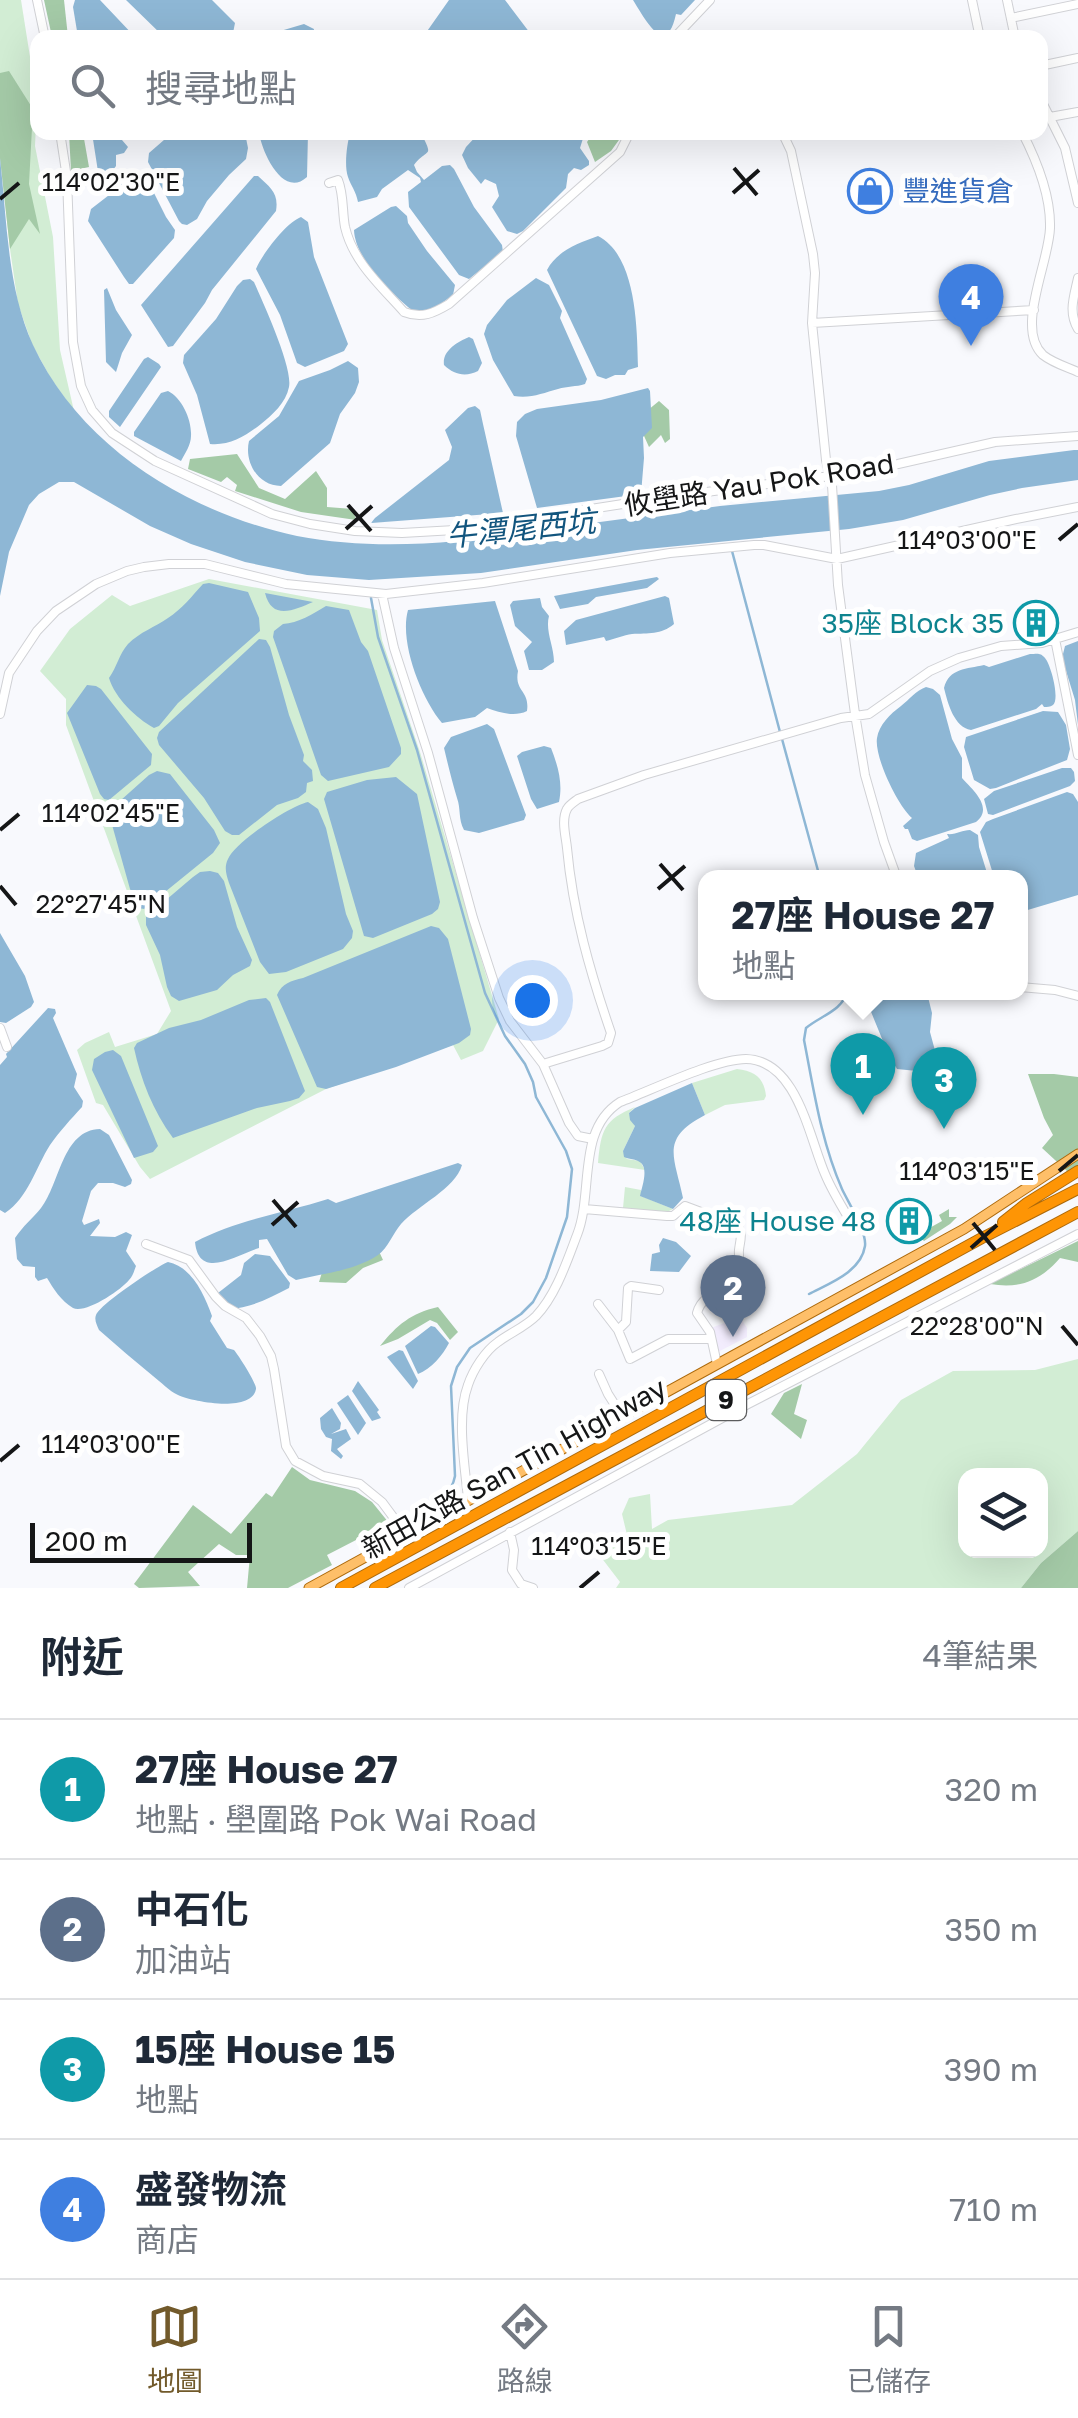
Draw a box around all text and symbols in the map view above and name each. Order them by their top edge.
search box [30,30,1048,140]
icon: search [65,58,120,113]
text: 搜尋地點 [145,65,297,110]
text: 114°02'30"E [42,166,180,197]
shop icon: 豐進貨倉 [847,168,893,214]
place label: 豐進貨倉 [902,174,1014,207]
pin: 4 [938,264,1004,346]
street label: 攸壆路 Yau Pok Road [622,446,896,521]
water label: 牛潭尾西坑 [444,502,601,554]
text: 114°03'00"E [897,524,1037,555]
building icon: 35座 Block 35 [1013,600,1059,646]
place label: 35座 Block 35 [821,606,1004,639]
text: 114°02'45"E [42,797,180,828]
popup [698,870,1028,1000]
text: 22°27'45"N [36,888,166,919]
text: 27座 House 27 [732,892,994,937]
text: 地點 [732,946,796,984]
your location [507,975,558,1026]
pin: 1 [830,1032,896,1115]
pin: 3 [912,1046,976,1129]
text: 114°03'15"E [899,1155,1035,1186]
building icon: 48座 House 48 [886,1198,932,1244]
place label: 48座 House 48 [680,1204,876,1237]
pin: 2 [700,1254,766,1337]
text: 22°28'00"N [910,1310,1044,1341]
street label: 新田公路 San Tin Highway [356,1370,672,1565]
road number: 9 [706,1380,746,1420]
text: 114°03'00"E [41,1428,181,1459]
map controls [958,1468,1048,1558]
button: layers [958,1468,1048,1558]
scale bar [30,1518,252,1562]
text: 200 m [45,1524,128,1557]
text: 114°03'15"E [531,1530,667,1561]
text: 附近 [40,1631,124,1681]
text: 4筆結果 [922,1636,1038,1674]
text: 27座 House 27 [135,1746,398,1791]
text: 1 [64,1770,81,1808]
text: 320 m [945,1770,1038,1808]
text: 地點 · 壆圍路 Pok Wai Road [135,1800,537,1838]
text: 中石化 [135,1886,249,1931]
text: 2 [63,1910,82,1948]
text: 350 m [945,1910,1038,1948]
text: 加油站 [135,1940,231,1978]
text: 15座 House 15 [135,2026,396,2071]
text: 3 [63,2050,82,2088]
text: 390 m [944,2050,1038,2088]
text: 地點 [135,2080,199,2118]
text: 盛發物流 [135,2166,287,2211]
text: 4 [62,2190,83,2228]
text: 710 m [949,2190,1038,2228]
text: 商店 [135,2220,199,2258]
tab: 地圖 [147,2299,203,2399]
tab: 路線 [497,2299,553,2399]
tab: 已儲存 [847,2299,931,2399]

